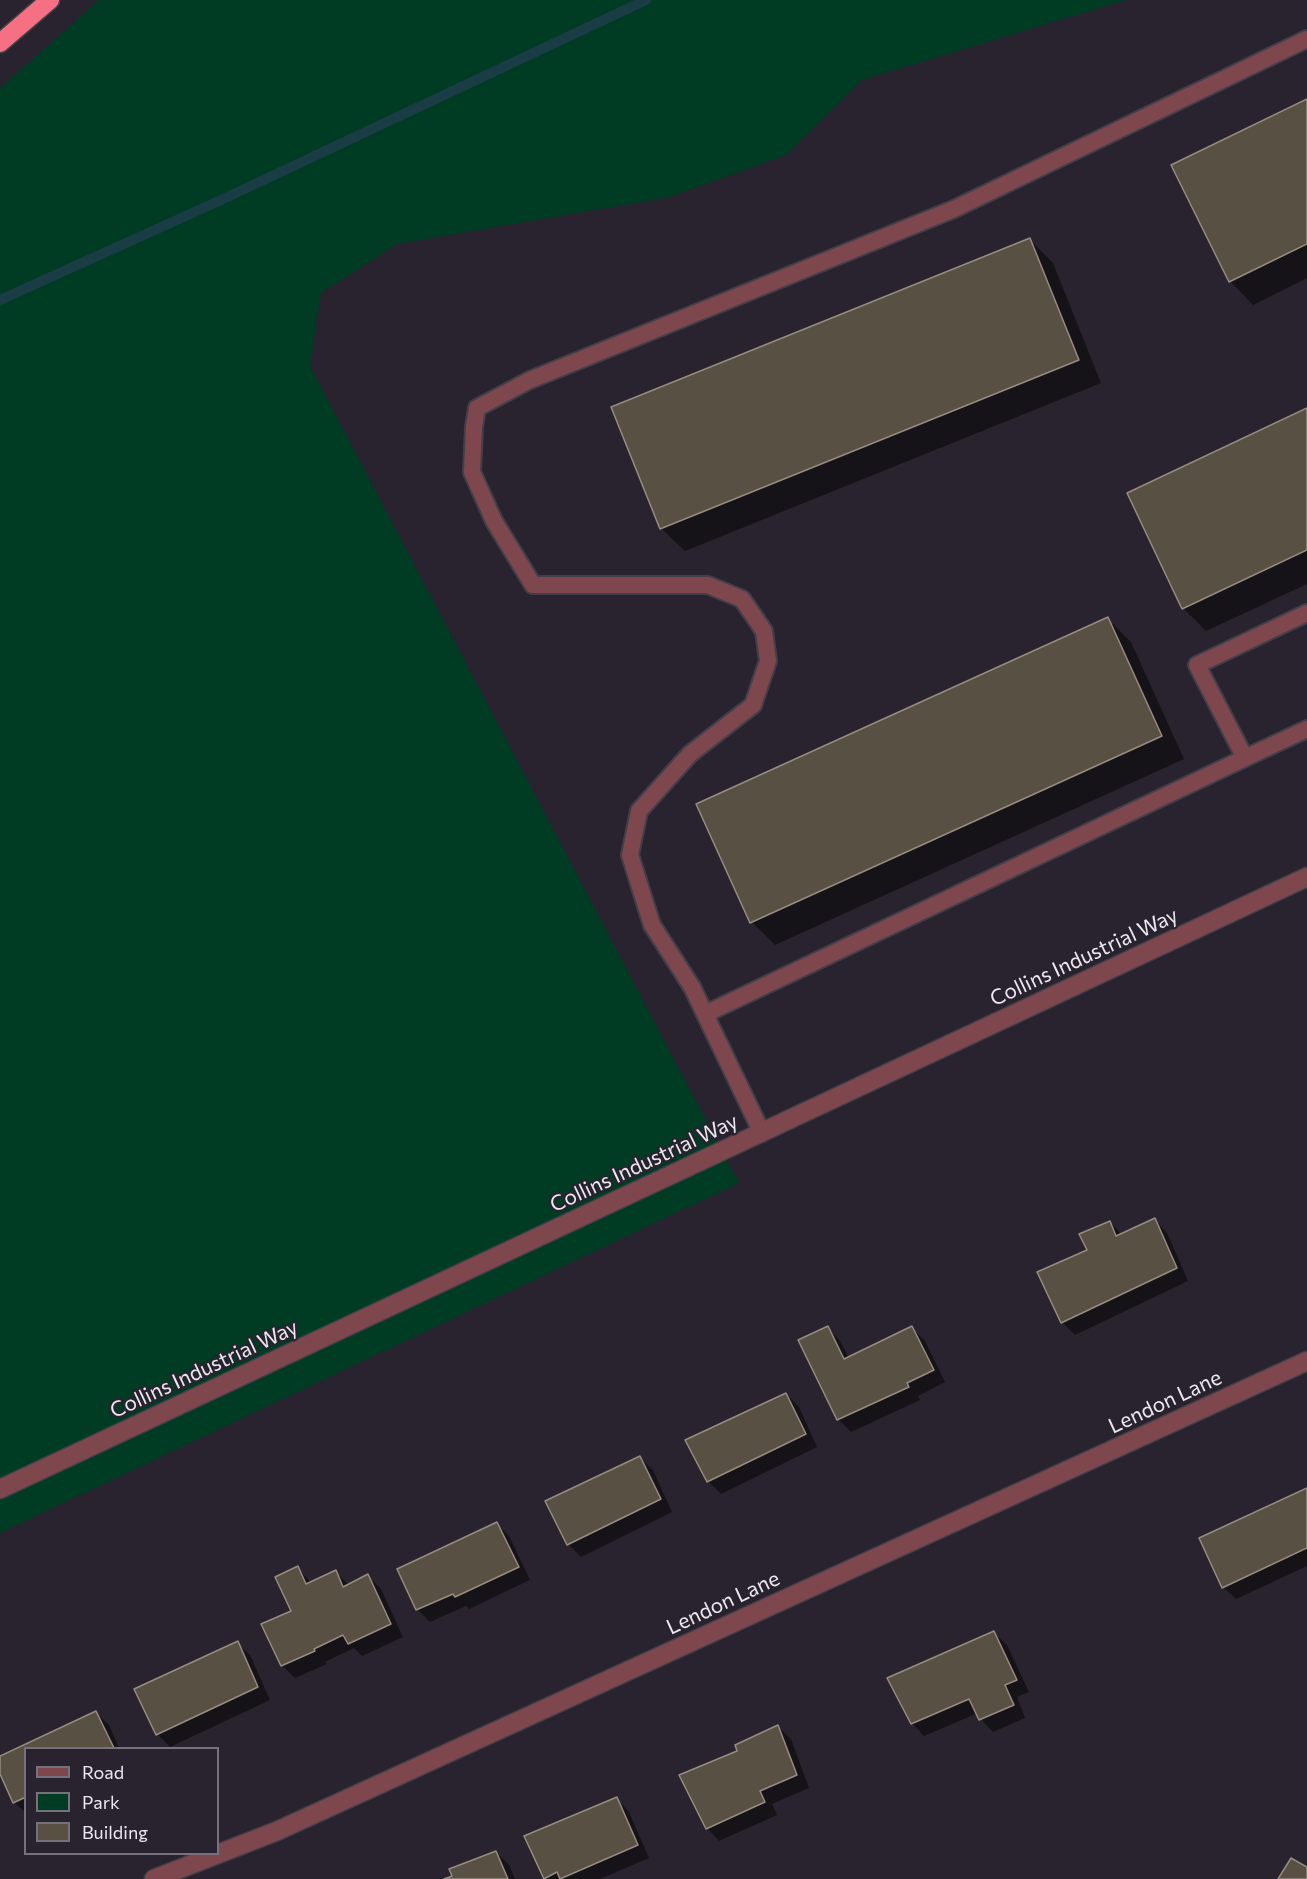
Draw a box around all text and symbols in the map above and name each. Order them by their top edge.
street label: Collins Industrial Way [986,902,1182,1012]
street label: Collins Industrial Way [546,1108,742,1218]
street label: Collins Industrial Way [106,1314,302,1424]
street label: Lendon Lane [1104,1365,1226,1439]
street label: Lendon Lane [662,1566,784,1640]
legend [24,1747,219,1855]
text: Road [82,1761,124,1783]
text: Park [82,1791,120,1813]
text: Building [82,1821,148,1843]

